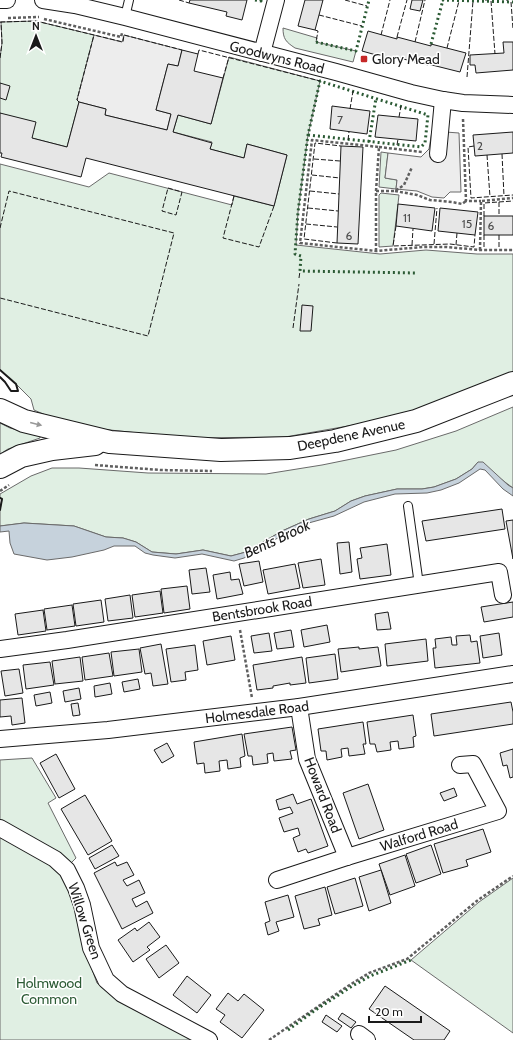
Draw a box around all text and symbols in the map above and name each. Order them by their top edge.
north arrow [16,16,56,56]
text: N [32,19,40,33]
street label: Goodwyns Road [228,37,326,77]
place label: Glory Mead [372,50,440,68]
marker: Glory Mead [359,54,369,64]
house number: 7 [337,112,343,127]
house number: 2 [477,138,483,153]
house number: 11 [403,210,411,225]
house number: 15 [462,216,472,231]
house number: 6 [488,218,495,233]
house number: 6 [346,228,353,243]
street label: Deepdene Avenue [295,415,407,455]
one-way arrow [30,421,42,427]
water label: Bents Brook [241,516,314,562]
street label: Bentsbrook Road [211,592,313,626]
street label: Holmesdale Road [204,697,310,727]
street label: Howard Road [300,755,346,835]
street label: Walford Road [378,815,460,855]
street label: Willow Green [64,880,106,962]
park label: Holmwood Common [16,974,82,1008]
scale bar [369,998,421,1024]
text: 20 m [375,1004,403,1019]

